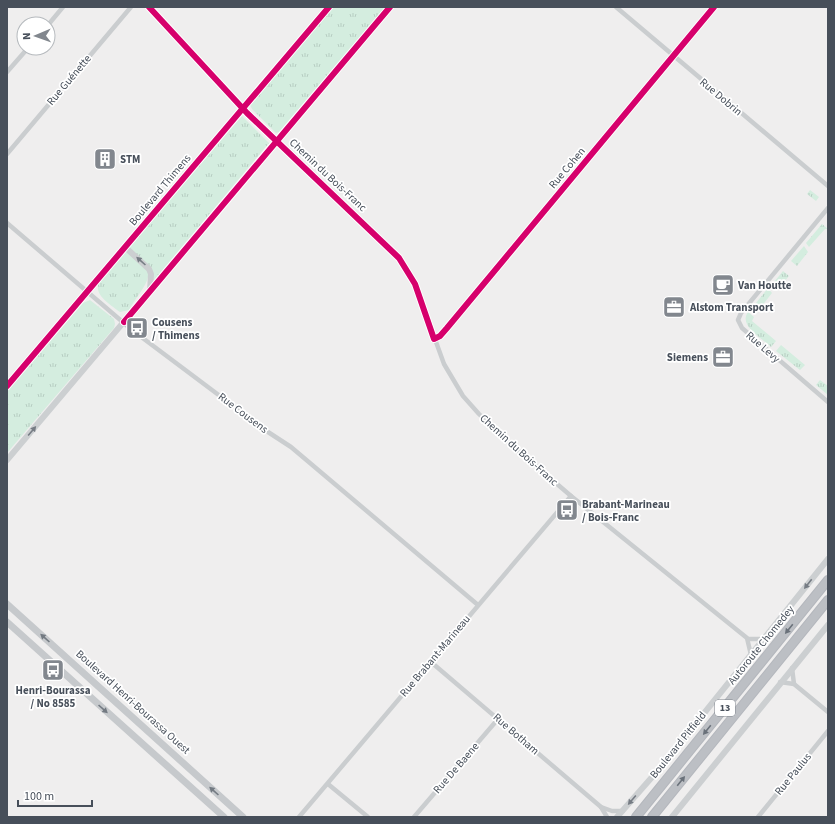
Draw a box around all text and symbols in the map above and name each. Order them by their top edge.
north arrow [16,16,56,56]
text: N [19,32,34,40]
street label: Rue Guénette [43,51,95,109]
street label: Rue Dobrin [697,75,745,119]
street label: Chemin du Bois-Franc [286,135,370,215]
street label: Rue Cohen [545,144,589,192]
building icon: STM [92,146,118,172]
street label: Boulevard Thimens [126,151,195,229]
place label: STM [120,152,140,167]
one-way arrow [137,257,146,266]
cafe icon: Van Houtte [710,272,736,298]
place label: Van Houtte [737,278,792,293]
office icon: Alstom Transport [661,294,687,320]
place label: Alstom Transport [689,300,774,315]
bus stop icon: Cousens / Thimens [124,315,150,341]
place label: Cousens / Thimens [152,315,200,343]
street label: Rue Levy [743,328,783,366]
office icon: Siemens [710,344,736,370]
place label: Siemens [667,350,708,365]
street label: Rue Cousens [215,389,271,437]
street label: Chemin du Bois-Franc [477,411,561,489]
one-way arrow [28,425,37,436]
bus stop icon: Brabant-Marineau / Bois-Franc [554,497,580,523]
place label: Brabant-Marineau / Bois-Franc [582,497,670,525]
one-way arrow [804,578,812,589]
street label: Autoroute Chomedey [724,602,798,688]
street label: Rue Brabant-Marineau [396,612,474,700]
one-way arrow [784,624,793,634]
one-way arrow [40,634,50,643]
street label: Boulevard Henri-Bourassa Ouest [73,647,194,758]
bus stop icon: Henri-Bourassa / No 8585 [40,657,66,683]
place label: Henri-Bourassa / No 8585 [16,683,91,711]
road number: 13 [715,700,735,716]
one-way arrow [98,705,108,714]
street label: Boulevard Pitfield [646,708,710,782]
street label: Rue Botham [490,710,542,758]
one-way arrow [702,725,711,735]
street label: Rue De Baene [430,739,483,797]
street label: Rue Paulus [771,749,815,798]
one-way arrow [677,775,686,786]
scale bar [18,782,92,808]
one-way arrow [210,787,219,796]
text: 100 m [24,788,54,805]
one-way arrow [628,795,637,806]

